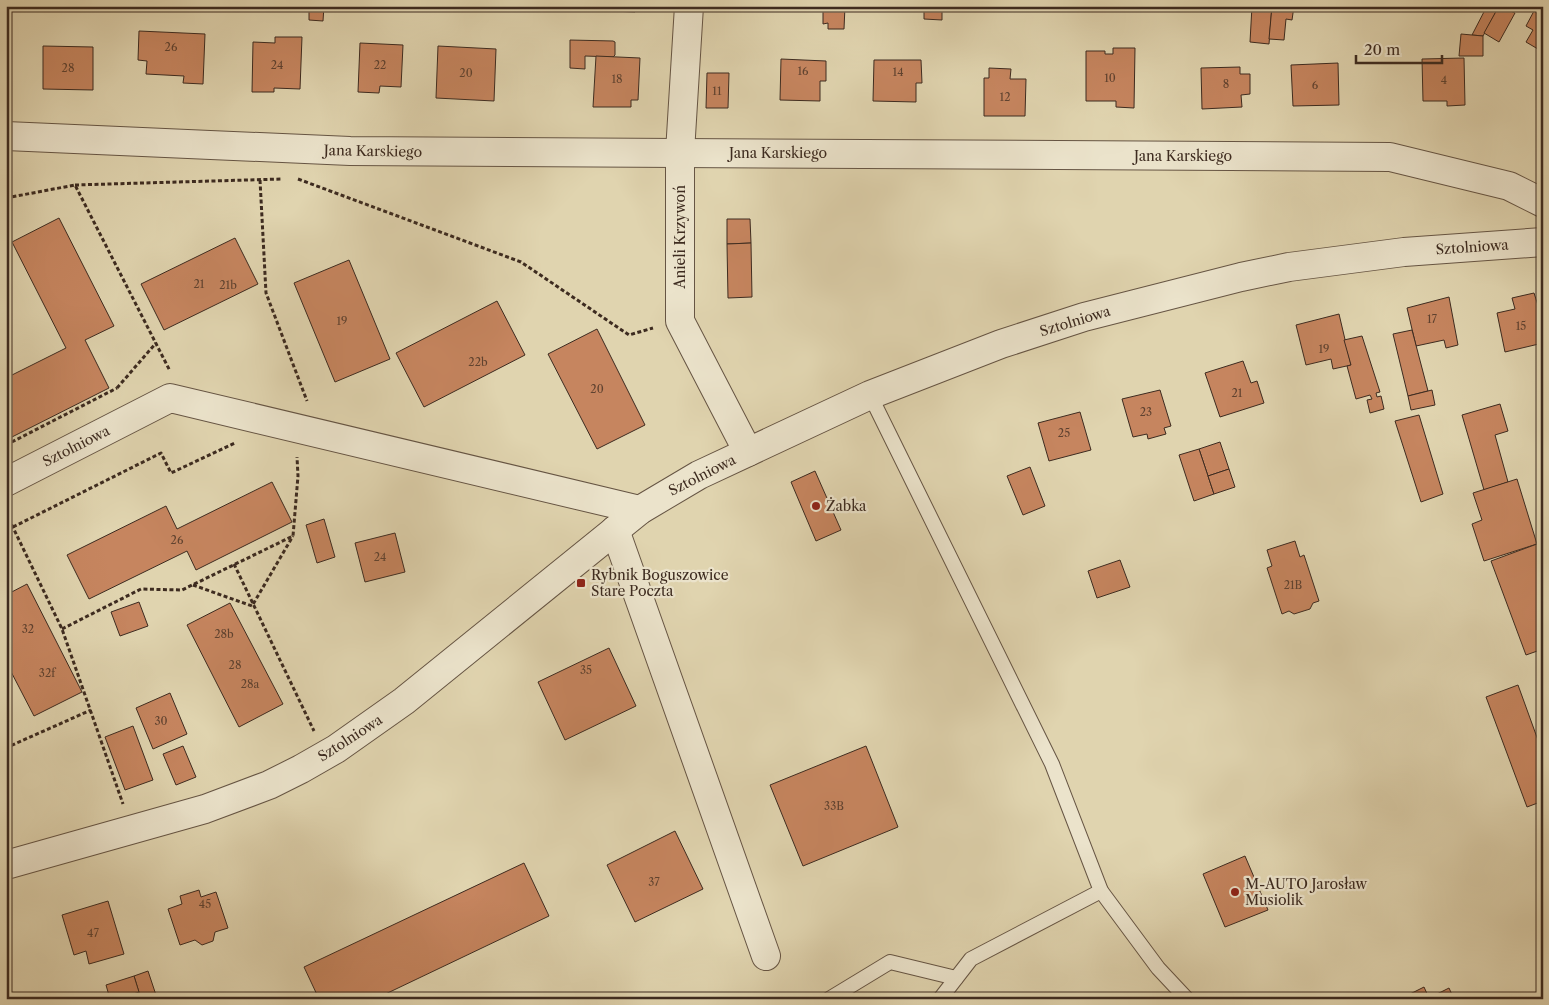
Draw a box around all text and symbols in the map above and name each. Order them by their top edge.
scale bar [1356,32,1443,64]
house number: 26 [165,40,178,54]
text: 20 m [1364,40,1400,59]
house number: 24 [271,58,283,72]
house number: 22 [374,58,386,72]
house number: 28 [62,61,74,75]
house number: 16 [797,64,809,78]
house number: 14 [893,65,903,79]
house number: 20 [459,66,473,80]
house number: 10 [1104,71,1116,85]
house number: 18 [611,72,623,86]
house number: 4 [1441,73,1447,87]
house number: 8 [1223,77,1229,91]
house number: 6 [1312,78,1319,92]
house number: 11 [712,84,722,98]
house number: 12 [1000,90,1010,104]
street label: Jana Karskiego [322,141,422,161]
street label: Jana Karskiego [727,144,827,162]
street label: Jana Karskiego [1132,147,1232,165]
street label: Anieli Krzywoń [671,185,689,290]
street label: Sztolniowa [1435,235,1510,259]
house number: 21 [194,277,205,291]
house number: 21b [219,278,237,292]
street label: Sztolniowa [1037,302,1113,340]
house number: 17 [1427,312,1438,326]
house number: 19 [336,314,348,328]
house number: 15 [1516,319,1526,333]
house number: 19 [1318,342,1330,356]
house number: 22b [468,355,488,369]
house number: 20 [590,382,604,396]
house number: 21 [1232,386,1243,400]
house number: 23 [1140,405,1152,419]
street label: Sztolniowa [39,421,113,471]
house number: 25 [1058,426,1070,440]
street label: Sztolniowa [665,450,739,500]
place label: Żabka [826,497,867,515]
marker: Żabka [810,500,822,512]
house number: 26 [171,533,184,547]
house number: 24 [374,550,386,564]
place label: Rybnik Boguszowice Stare Poczta [591,566,729,600]
marker: Rybnik Boguszowice Stare Poczta [575,577,587,589]
house number: 21B [1284,578,1303,592]
house number: 32 [22,622,34,636]
house number: 28b [214,627,234,641]
house number: 28 [229,658,241,672]
house number: 35 [580,663,592,677]
house number: 32f [39,666,57,680]
house number: 28a [241,677,260,691]
street label: Sztolniowa [314,710,386,765]
house number: 30 [154,714,168,728]
house number: 33B [824,799,844,813]
house number: 37 [648,875,660,889]
place label: M-AUTO Jarosław Musiolik [1245,875,1367,909]
marker: M-AUTO Jarosław Musiolik [1229,886,1241,898]
house number: 45 [199,897,211,911]
house number: 47 [87,926,99,940]

